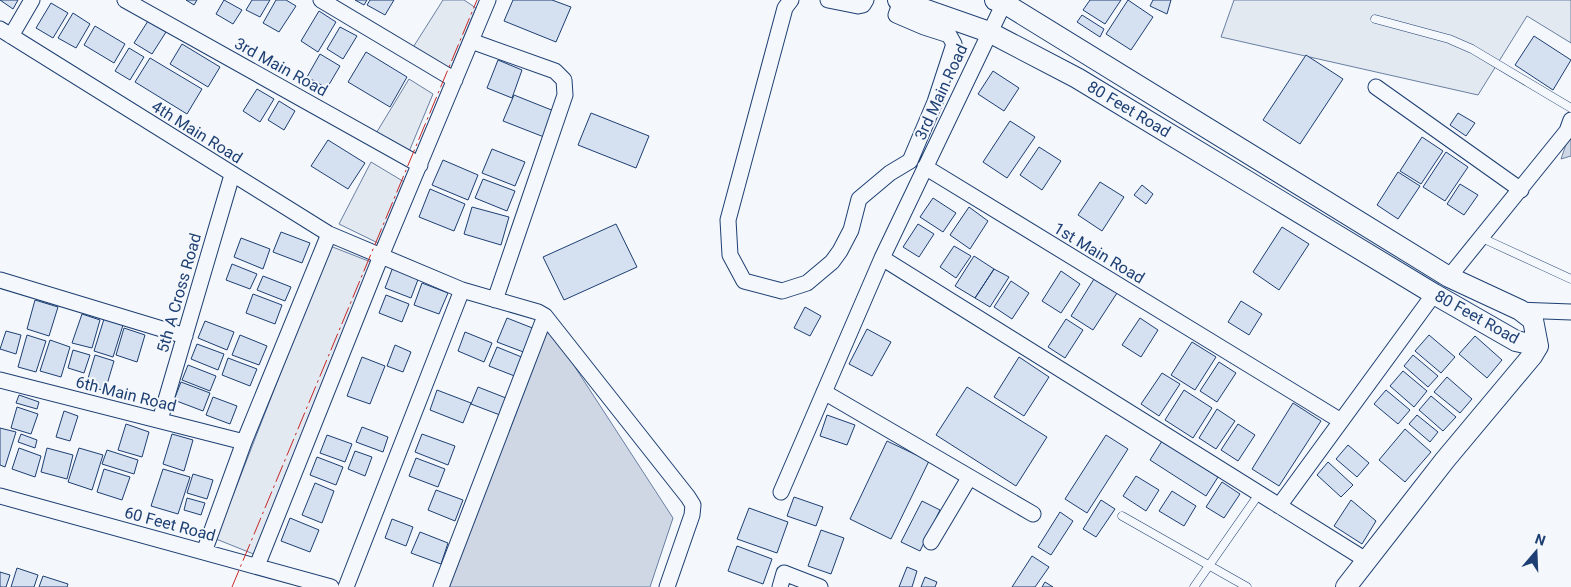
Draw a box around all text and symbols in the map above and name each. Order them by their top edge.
street label: 3rd Main Road [231,34,331,100]
street label: 3rd Main Road [911,41,971,143]
street label: 80 Feet Road [1084,77,1174,141]
street label: 4th Main Road [148,97,246,167]
street label: 1st Main Road [1050,218,1148,288]
street label: 5th A Cross Road [153,231,205,355]
street label: 80 Feet Road [1431,286,1523,348]
street label: 6th Main Road [74,372,178,416]
street label: 60 Feet Road [122,503,218,545]
north arrow [1511,527,1561,577]
text: N [1533,531,1548,549]

